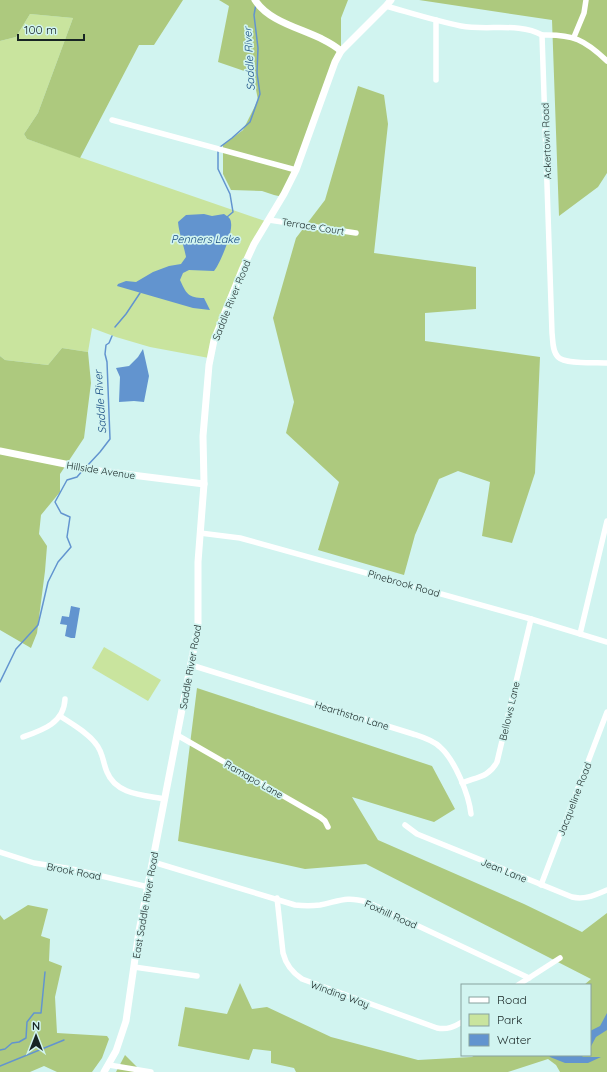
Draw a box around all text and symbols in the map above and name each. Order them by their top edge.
scale bar [18,16,84,42]
text: 100 m [24,22,57,37]
water label: Saddle River [240,25,258,91]
street label: Ackertown Road [539,103,554,179]
street label: Terrace Court [281,215,346,238]
water label: Penners Lake [171,232,240,246]
street label: Saddle River Road [209,258,254,342]
water label: Saddle River [91,368,109,434]
street label: Hillside Avenue [66,459,137,482]
street label: Pinebrook Road [366,567,441,600]
street label: Saddle River Road [177,624,204,710]
street label: Bellows Lane [496,680,523,742]
street label: Hearthston Lane [313,698,391,733]
street label: Ramapo Lane [222,757,286,802]
street label: Jacqueline Road [554,761,594,838]
street label: East Saddle River Road [130,851,161,959]
street label: Jean Lane [479,855,529,886]
street label: Brook Road [46,860,102,883]
street label: Foxhill Road [362,897,419,932]
street label: Winding Way [309,978,371,1011]
legend [461,984,591,1056]
text: Road [497,992,527,1007]
text: Park [497,1012,522,1027]
north arrow [16,1016,56,1056]
text: N [32,1019,40,1033]
text: Water [497,1032,532,1047]

